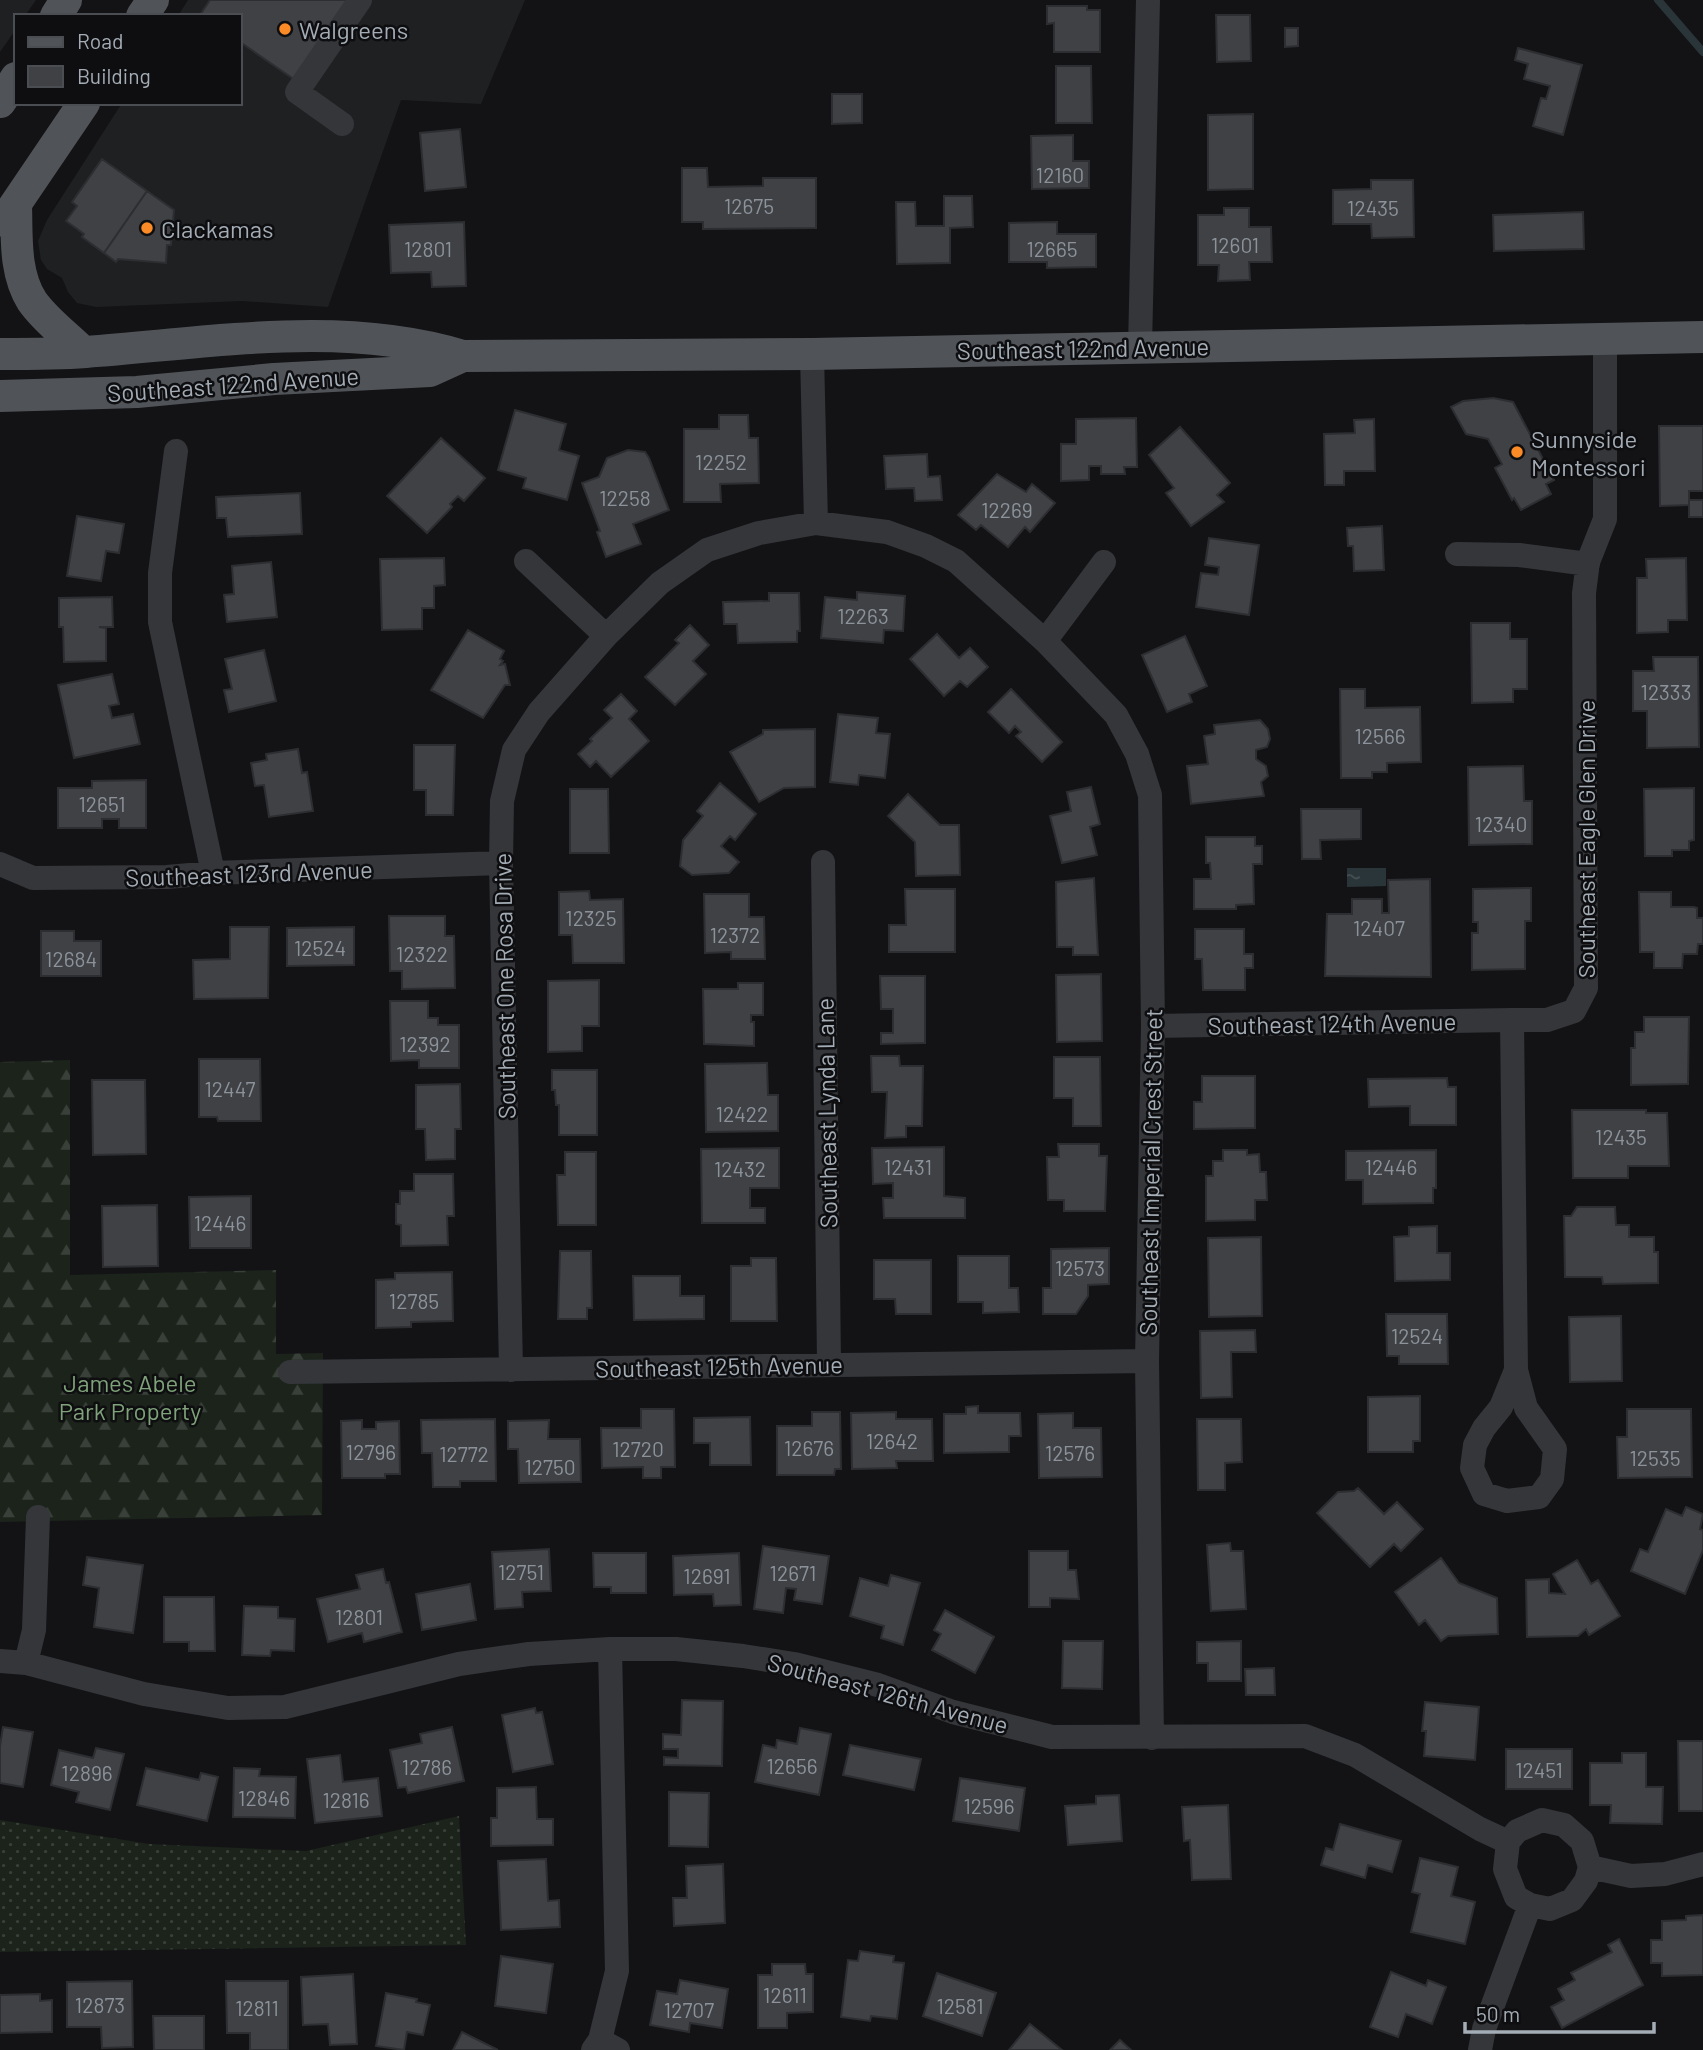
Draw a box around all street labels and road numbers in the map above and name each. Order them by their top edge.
street label: Southeast 122nd Avenue [957,331,1209,365]
street label: Southeast 122nd Avenue [106,361,360,407]
street label: Southeast Eagle Glen Drive [1571,700,1600,978]
street label: Southeast One Rosa Drive [487,853,521,1119]
street label: Southeast 123rd Avenue [125,854,373,892]
street label: Southeast Lynda Lane [809,998,843,1228]
street label: Southeast 124th Avenue [1207,1006,1457,1040]
street label: Southeast Imperial Crest Street [1133,1008,1167,1336]
street label: Southeast 125th Avenue [595,1349,843,1383]
street label: Southeast 126th Avenue [765,1647,1011,1739]

